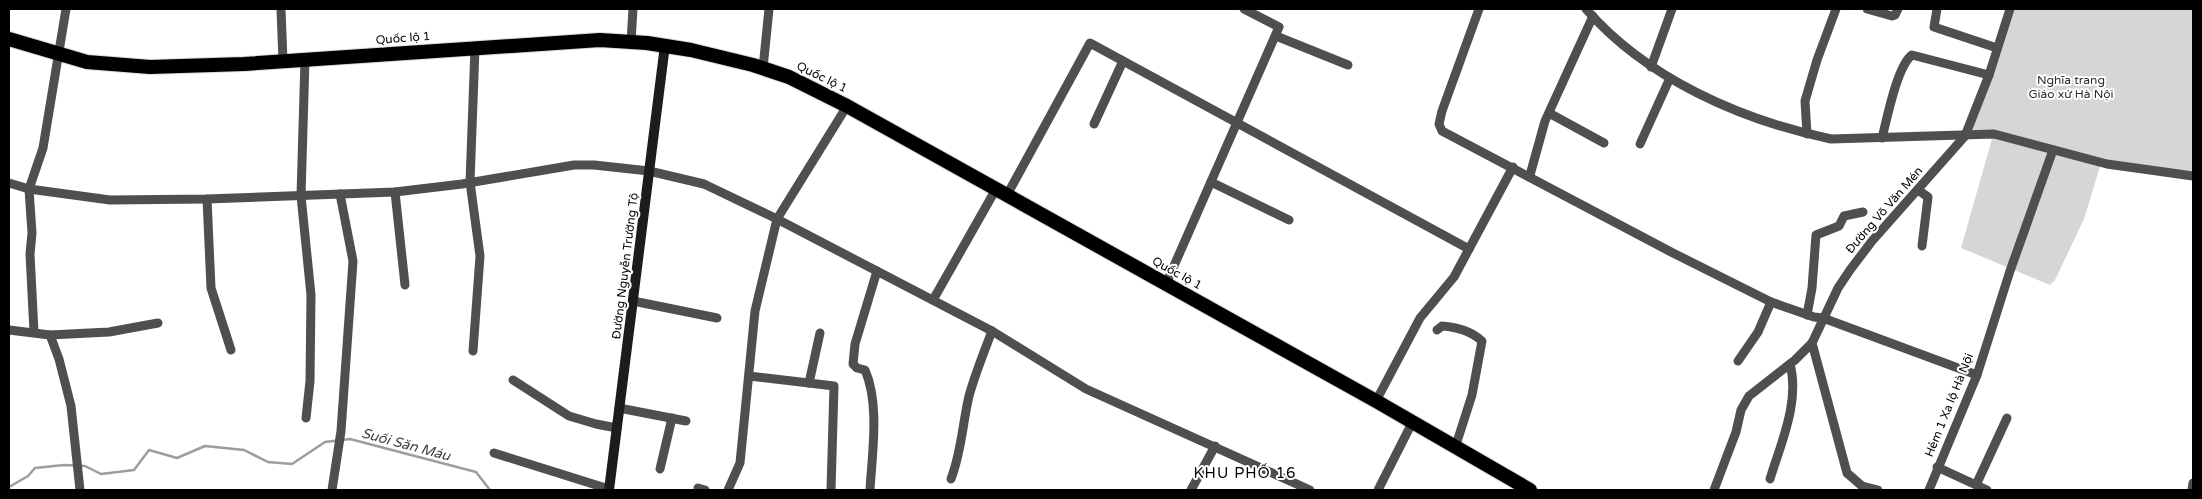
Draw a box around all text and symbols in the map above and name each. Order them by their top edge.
street label: Quốc lộ 1 [375,29,431,47]
street label: Quốc lộ 1 [794,59,850,95]
park label: Nghĩa trang Giáo xứ Hà Nội [2029,73,2113,101]
street label: Đường Võ Văn Mén [1843,164,1925,256]
street label: Đường Nguyễn Trường Tộ [609,192,641,340]
street label: Quốc lộ 1 [1150,254,1204,292]
street label: Hẻm 1 Xa lộ Hà Nội [1922,351,1976,459]
water label: Suối Săn Máu [360,424,454,465]
district label: KHU PHỐ 16 [1194,463,1296,482]

